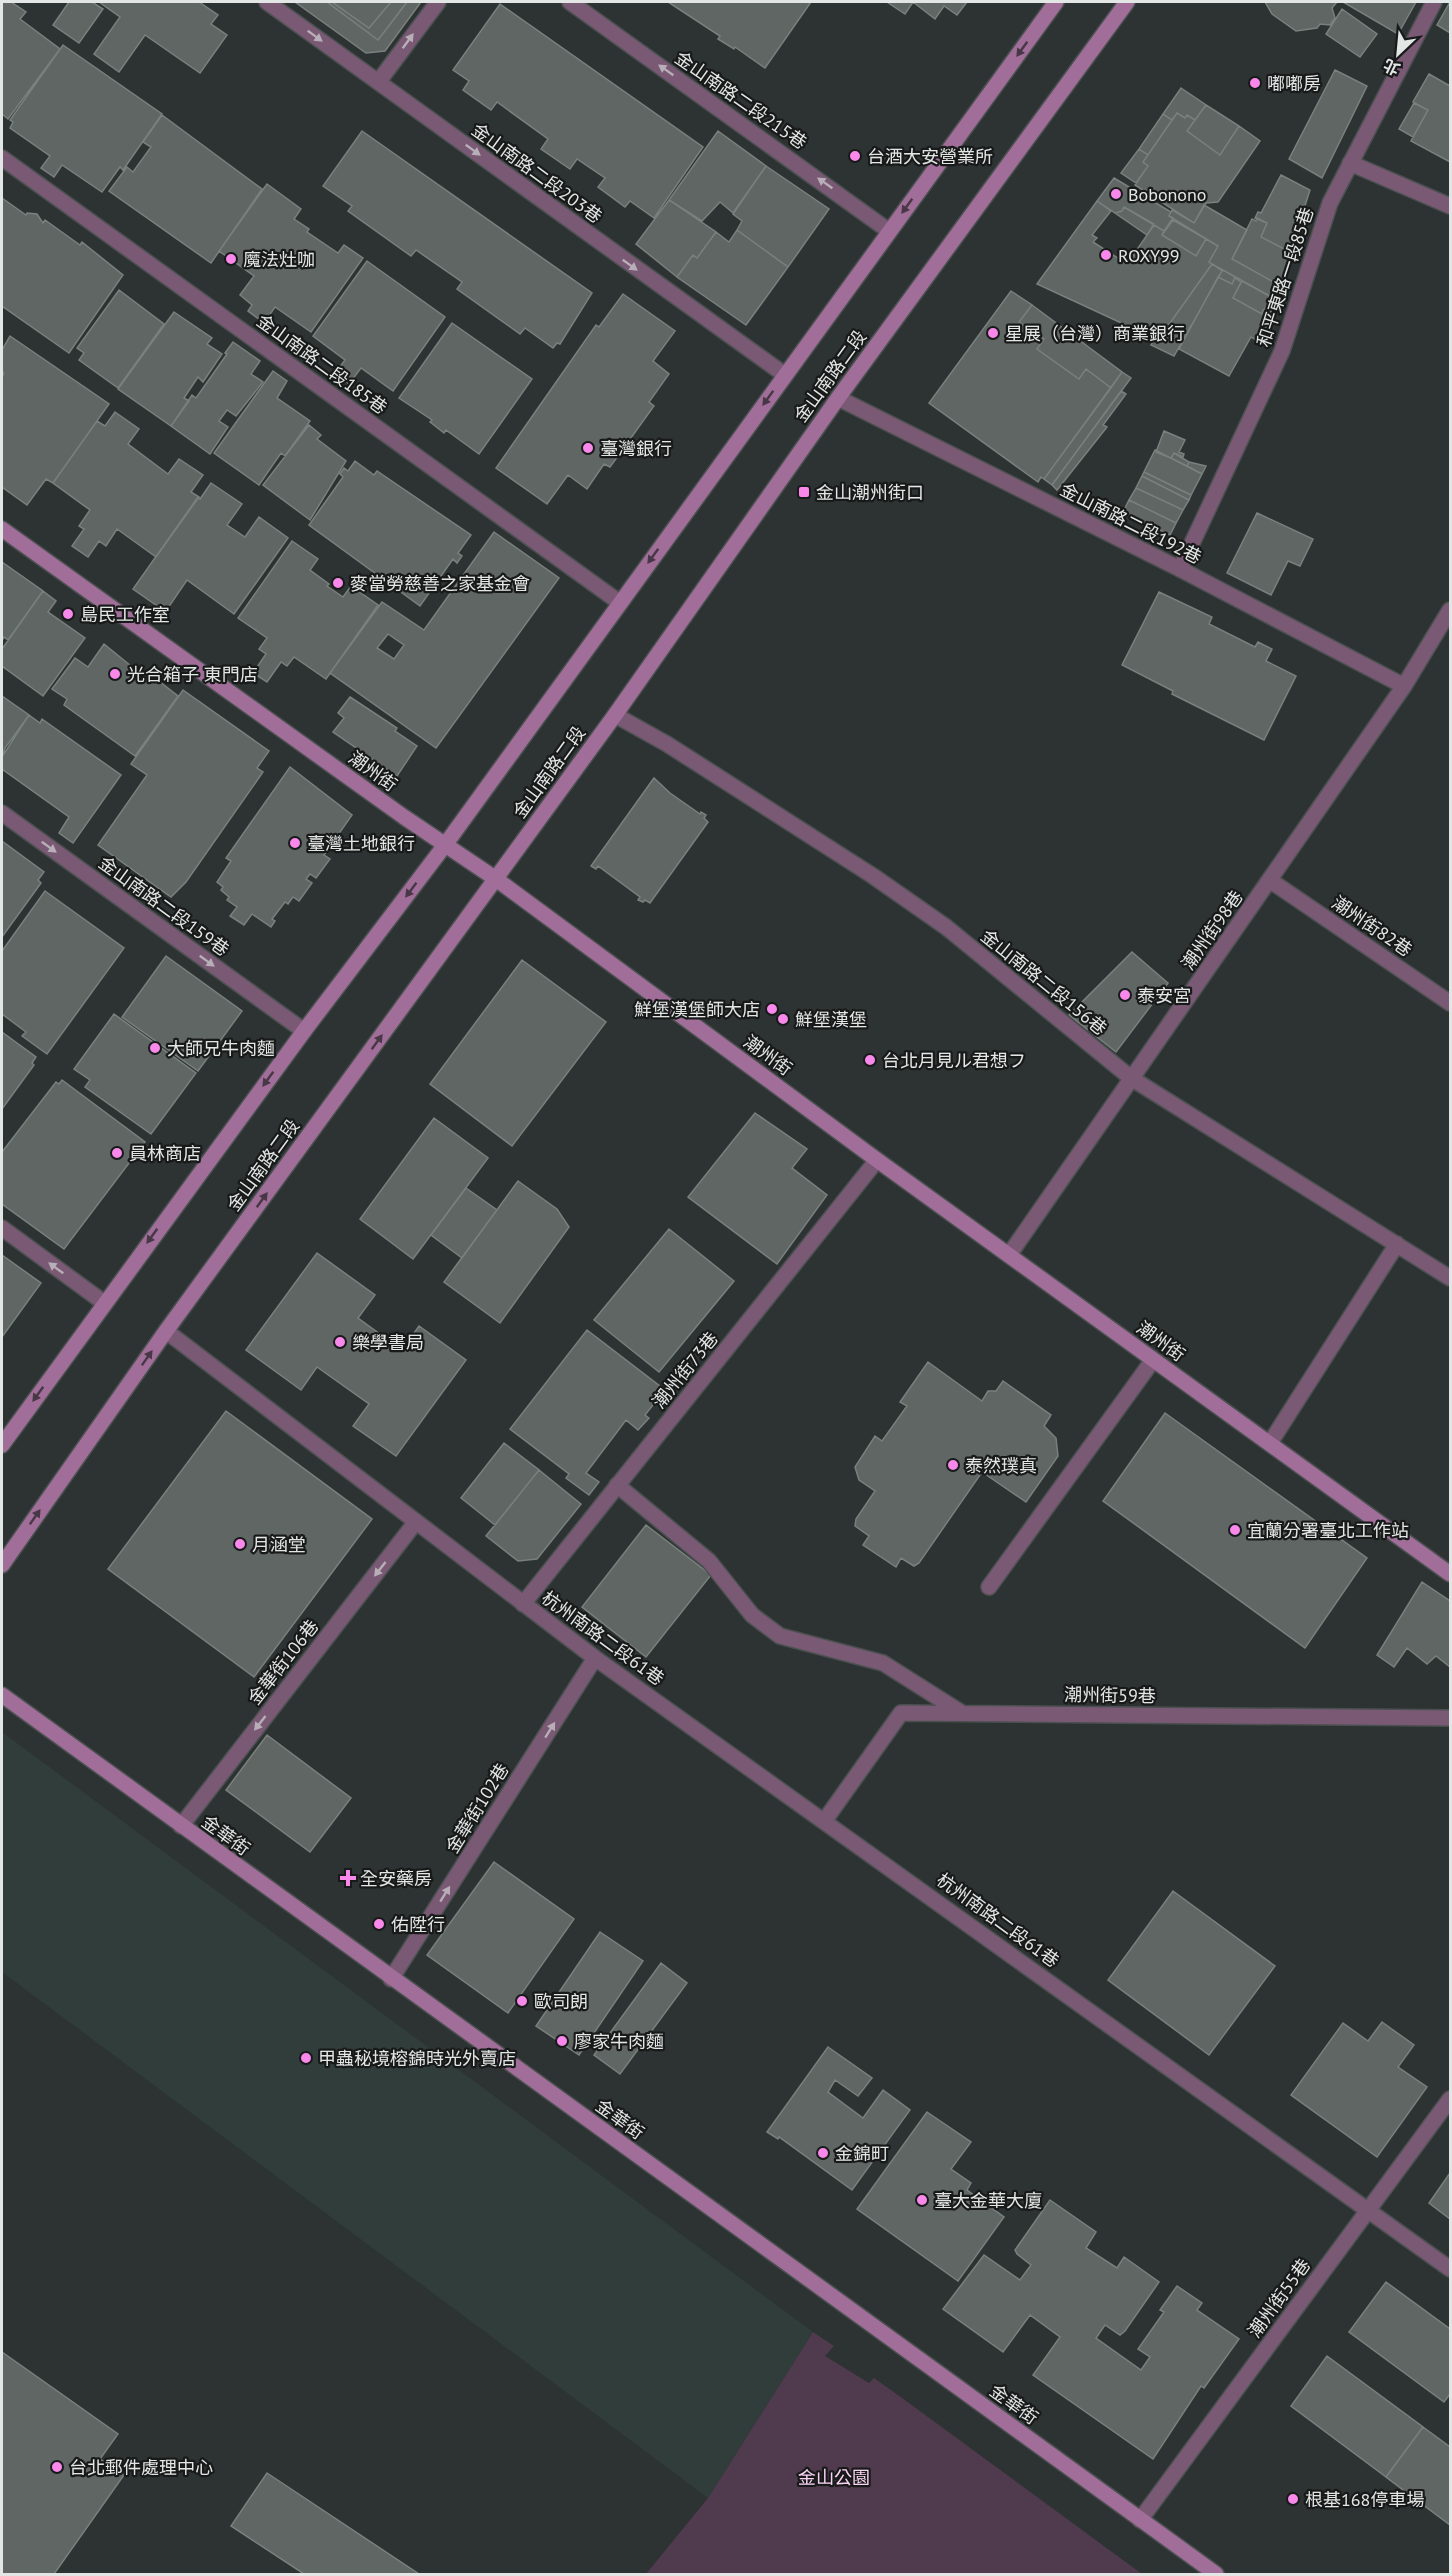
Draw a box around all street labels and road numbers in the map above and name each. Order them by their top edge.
street label: 金山南路二段215巷 [671,46,811,154]
street label: 金山南路二段203巷 [467,118,607,228]
street label: 和平東路一段85巷 [1252,204,1318,350]
street label: 金山南路二段185巷 [252,309,392,419]
street label: 金山南路二段 [789,326,871,426]
street label: 金山南路二段192巷 [1057,477,1205,569]
street label: 金山南路二段 [508,722,590,822]
street label: 潮州街 [344,746,402,796]
street label: 金山南路二段159巷 [94,851,234,961]
street label: 潮州街98巷 [1176,886,1248,974]
street label: 潮州街82巷 [1328,891,1416,961]
street label: 金山南路二段156巷 [976,924,1112,1040]
street label: 潮州街 [739,1030,797,1080]
street label: 金山南路二段 [222,1115,304,1215]
street label: 潮州街 [1132,1316,1190,1366]
street label: 潮州街73巷 [647,1327,723,1413]
street label: 杭州南路二段61巷 [537,1586,669,1690]
street label: 金華街106巷 [243,1615,323,1709]
street label: 潮州街59巷 [1064,1683,1156,1707]
street label: 金華街102巷 [440,1759,514,1857]
street label: 金華街 [197,1810,255,1860]
street label: 杭州南路二段61巷 [932,1868,1064,1972]
street label: 金華街 [591,2094,649,2144]
street label: 潮州街55巷 [1243,2254,1315,2342]
street label: 金華街 [985,2379,1043,2429]

